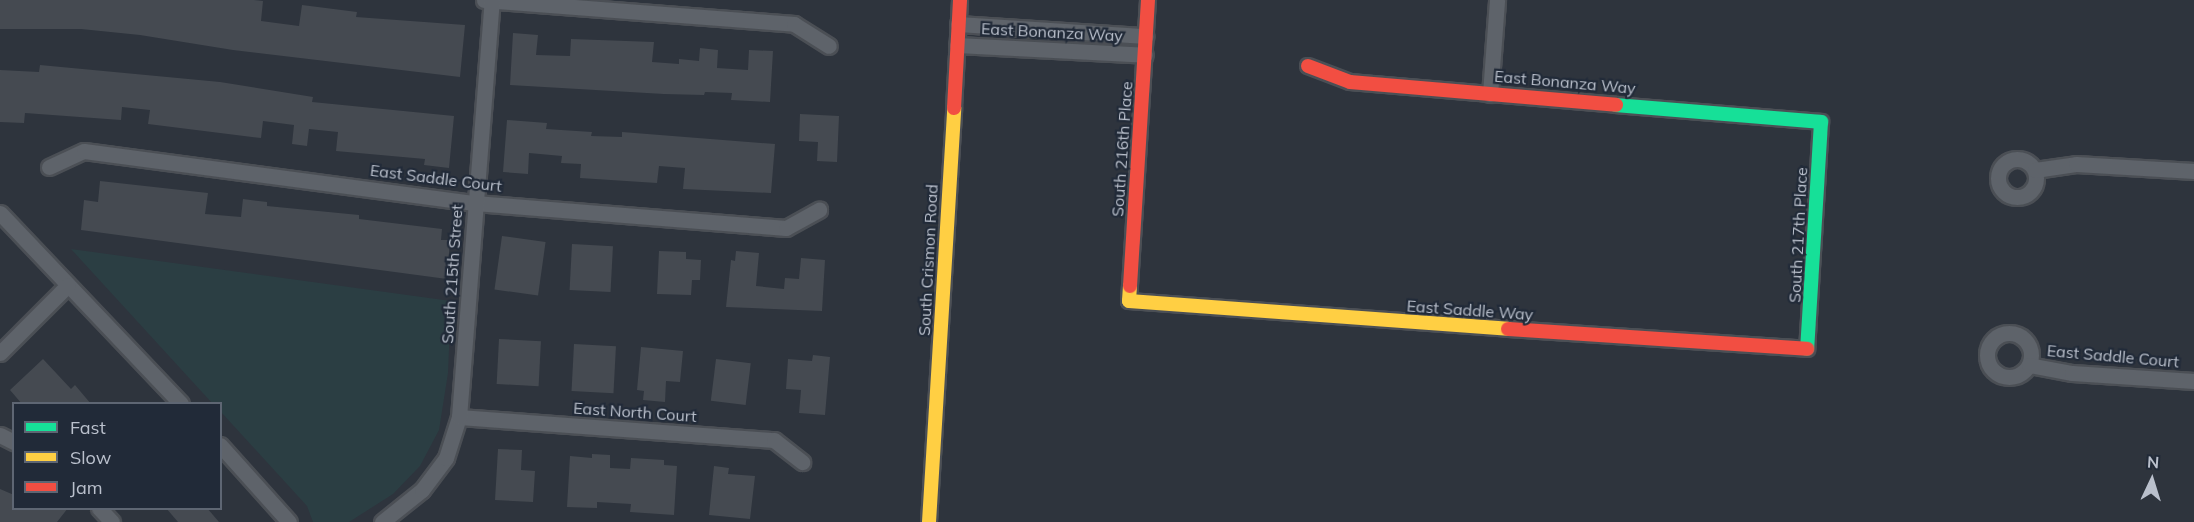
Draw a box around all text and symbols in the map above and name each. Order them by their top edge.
street label: East Bonanza Way [981,19,1123,45]
street label: East Bonanza Way [1494,66,1636,98]
street label: South 216th Place [1108,81,1136,217]
street label: East Saddle Court [369,160,503,196]
street label: South 217th Place [1785,167,1811,303]
street label: South Crismon Road [914,184,942,336]
street label: South 215th Street [438,204,466,344]
street label: East Saddle Way [1406,296,1534,324]
street label: East Saddle Court [2046,341,2180,371]
street label: East North Court [573,398,697,426]
legend [12,402,222,510]
text: Fast [70,416,106,439]
text: Slow [70,446,111,469]
north arrow [2122,450,2182,510]
text: N [2147,452,2160,472]
text: Jam [70,476,103,499]

